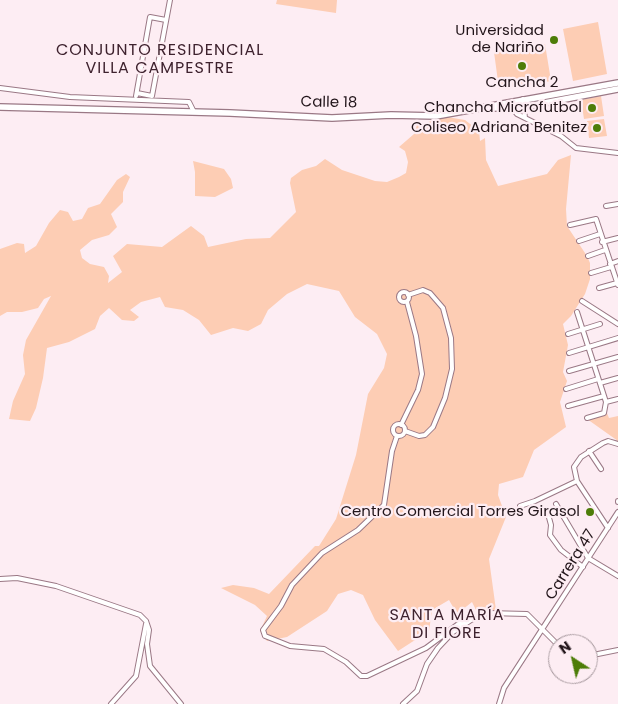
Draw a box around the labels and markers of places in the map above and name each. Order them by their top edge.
place label: Universidad de Nariño [455,22,544,57]
marker: Universidad de Nariño [548,34,560,46]
marker: Cancha 2 [516,60,528,72]
place label: Cancha 2 [486,74,558,92]
place label: Chancha Microfutbol [424,99,582,117]
marker: Chancha Microfutbol [586,102,598,114]
place label: Coliseo Adriana Benitez [411,119,587,137]
marker: Coliseo Adriana Benitez [591,122,603,134]
place label: Centro Comercial Torres Girasol [340,503,580,521]
marker: Centro Comercial Torres Girasol [584,506,596,518]

